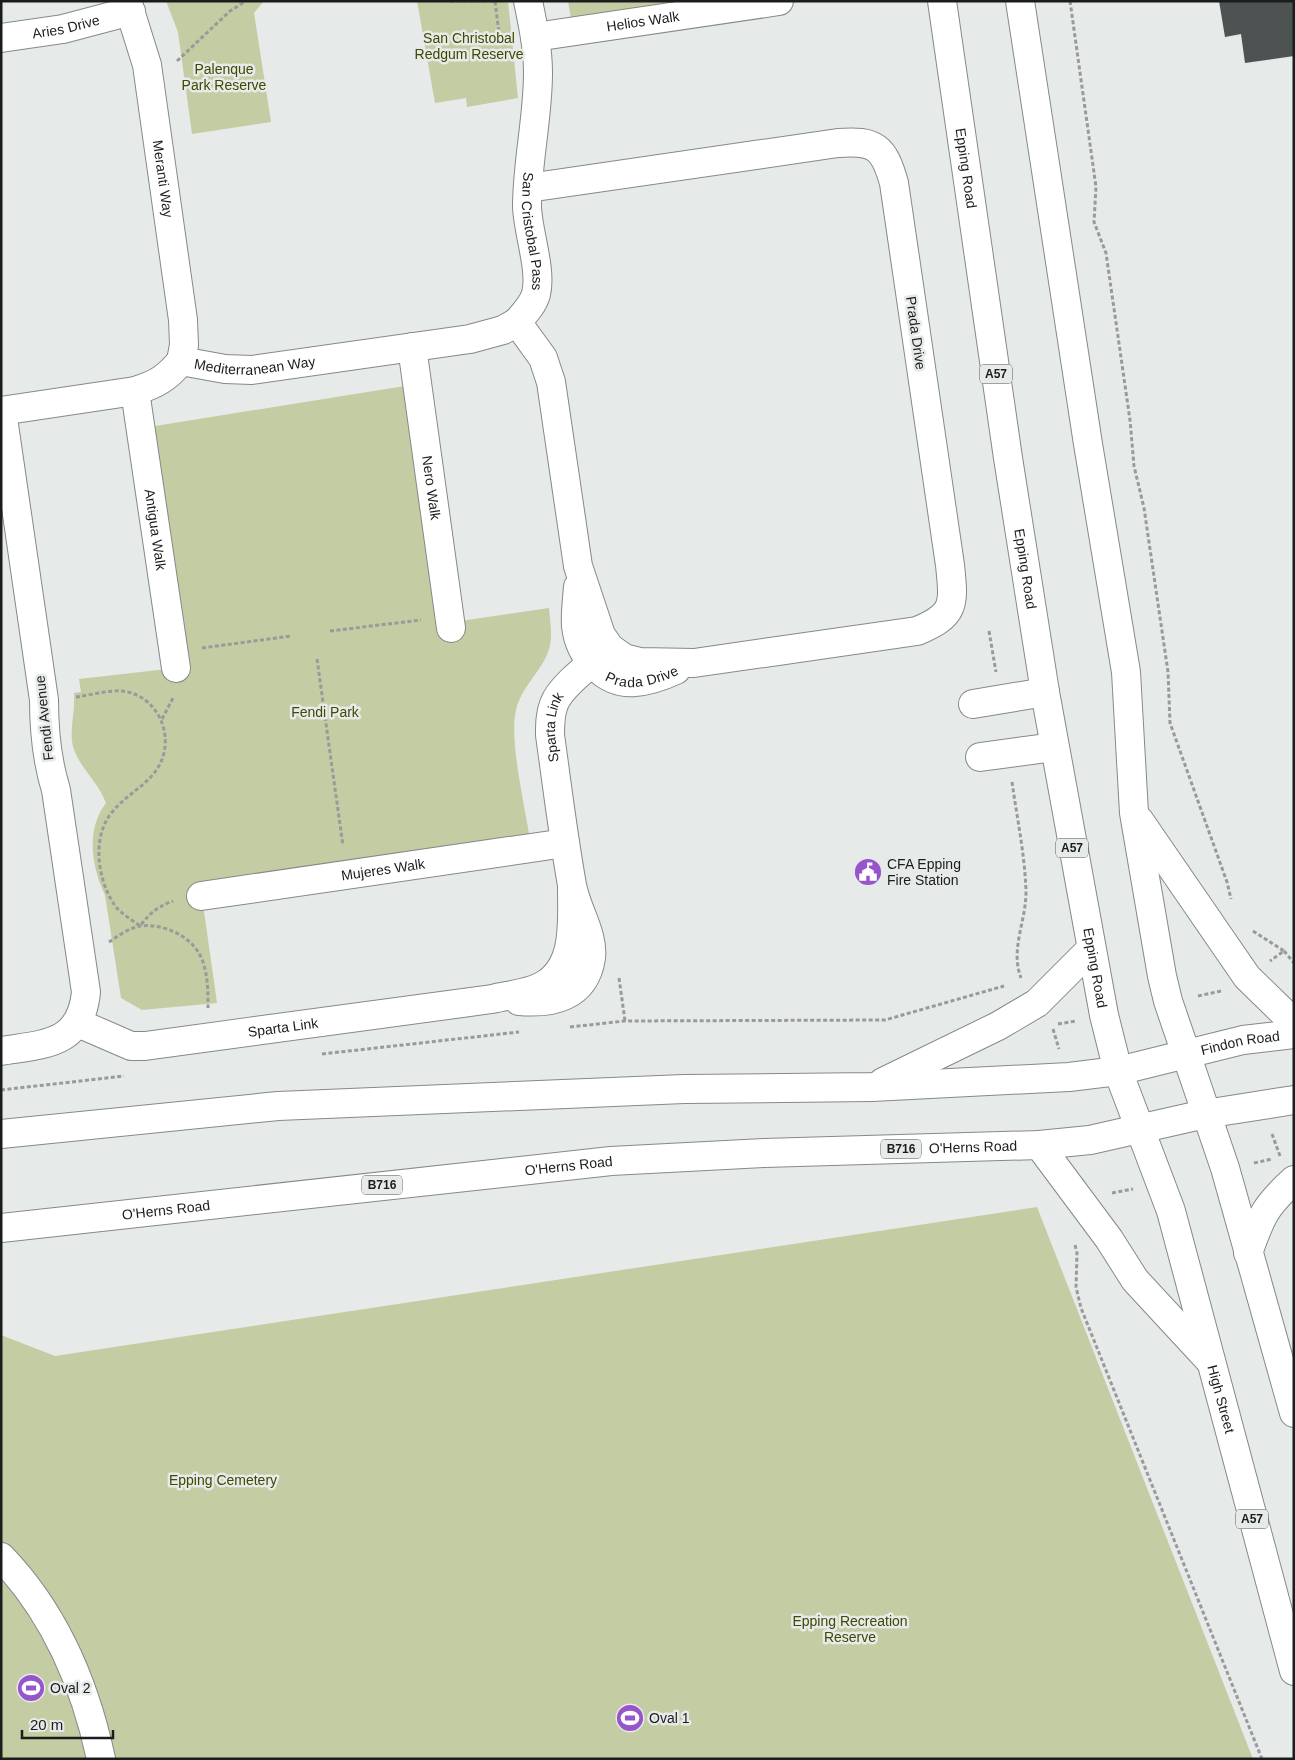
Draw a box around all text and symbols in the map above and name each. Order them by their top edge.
street label: Helios Walk [605,8,681,34]
street label: Aries Drive [31,12,102,41]
park label: San Christobal Redgum Reserve [415,30,524,62]
park label: Palenque Park Reserve [182,61,267,93]
street label: Epping Road [952,127,980,210]
street label: Meranti Way [150,139,176,219]
street label: San Cristobal Pass [519,171,546,291]
street label: Prada Drive [903,295,929,371]
street label: Mediterranean Way [193,353,316,378]
road number: A57 [980,364,1012,384]
street label: Nero Walk [419,454,444,522]
street label: Antigua Walk [142,488,170,572]
street label: Epping Road [1011,528,1040,610]
street label: Prada Drive [603,662,681,690]
street label: Fendi Avenue [32,675,56,761]
street label: Sparta Link [542,688,567,763]
park label: Fendi Park [291,704,360,720]
road number: A57 [1056,838,1088,858]
street label: Mujeres Walk [340,855,427,883]
place label: CFA Epping Fire Station [887,856,961,888]
public building icon: CFA Epping Fire Station [853,857,883,887]
street label: Epping Road [1080,926,1111,1009]
street label: Sparta Link [247,1014,320,1040]
street label: Findon Road [1199,1028,1281,1058]
street label: O'Herns Road [929,1138,1017,1156]
road number: B716 [881,1140,921,1158]
street label: O'Herns Road [524,1153,613,1178]
road number: B716 [362,1176,402,1194]
street label: O'Herns Road [121,1197,211,1223]
street label: High Street [1204,1363,1238,1435]
park label: Epping Cemetery [169,1472,277,1488]
road number: A57 [1236,1510,1268,1528]
park label: Epping Recreation Reserve [792,1613,908,1645]
sports icon: Oval 2 [16,1673,46,1703]
place label: Oval 2 [50,1680,91,1696]
sports icon: Oval 1 [615,1703,645,1733]
scale bar [22,1708,114,1740]
place label: Oval 1 [649,1710,690,1726]
text: 20 m [30,1716,63,1733]

